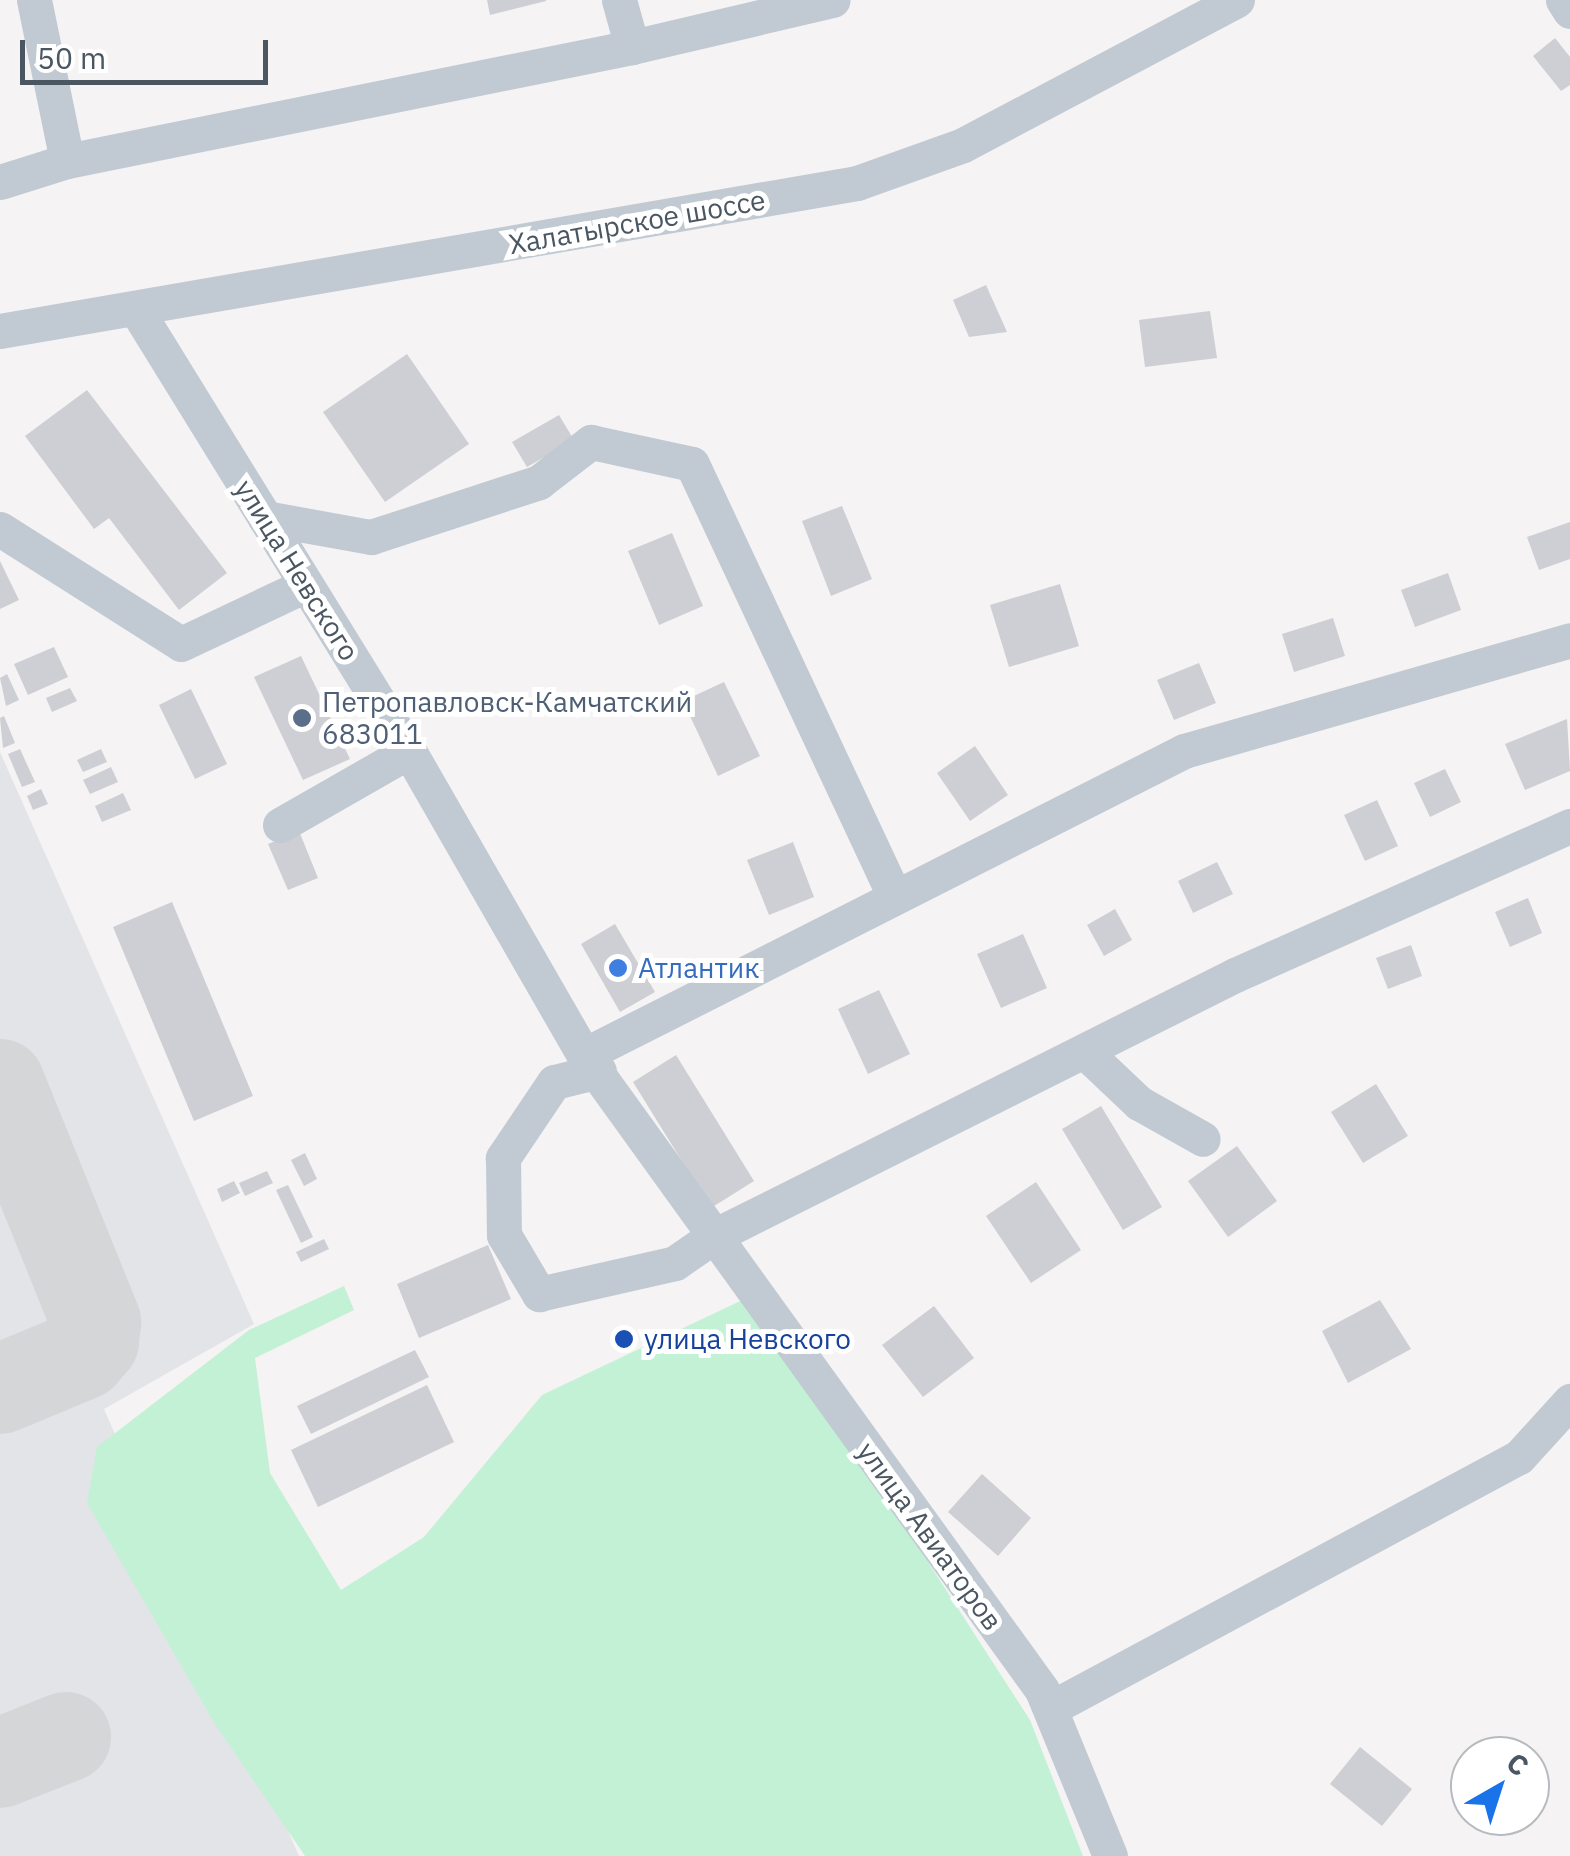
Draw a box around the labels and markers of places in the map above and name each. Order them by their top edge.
place label: Петропавловск-Камчатский 683011 [322,685,692,751]
marker: Петропавловск-Камчатский 683011 [291,707,313,729]
place label: Атлантик [638,951,760,985]
marker: Атлантик [607,957,629,979]
place label: улица Невского [644,1322,851,1356]
marker: улица Невского [613,1328,635,1350]

